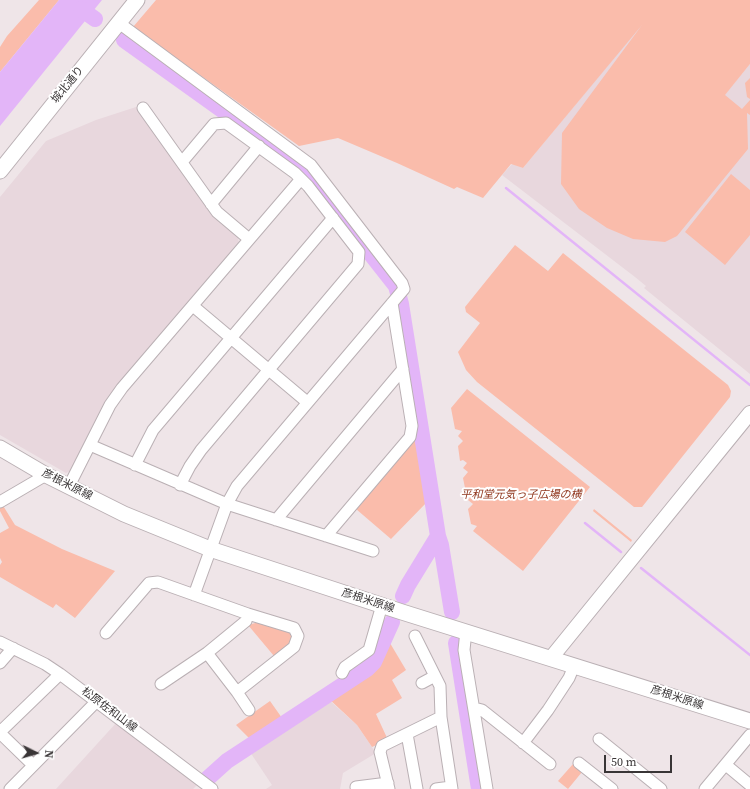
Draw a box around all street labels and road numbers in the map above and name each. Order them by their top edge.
street label: 城北通り [49,64,87,106]
street label: 彦根米原線 [40,467,94,503]
street label: 彦根米原線 [340,586,396,616]
street label: 彦根米原線 [649,683,705,713]
street label: 松原佐和山線 [79,685,139,735]

